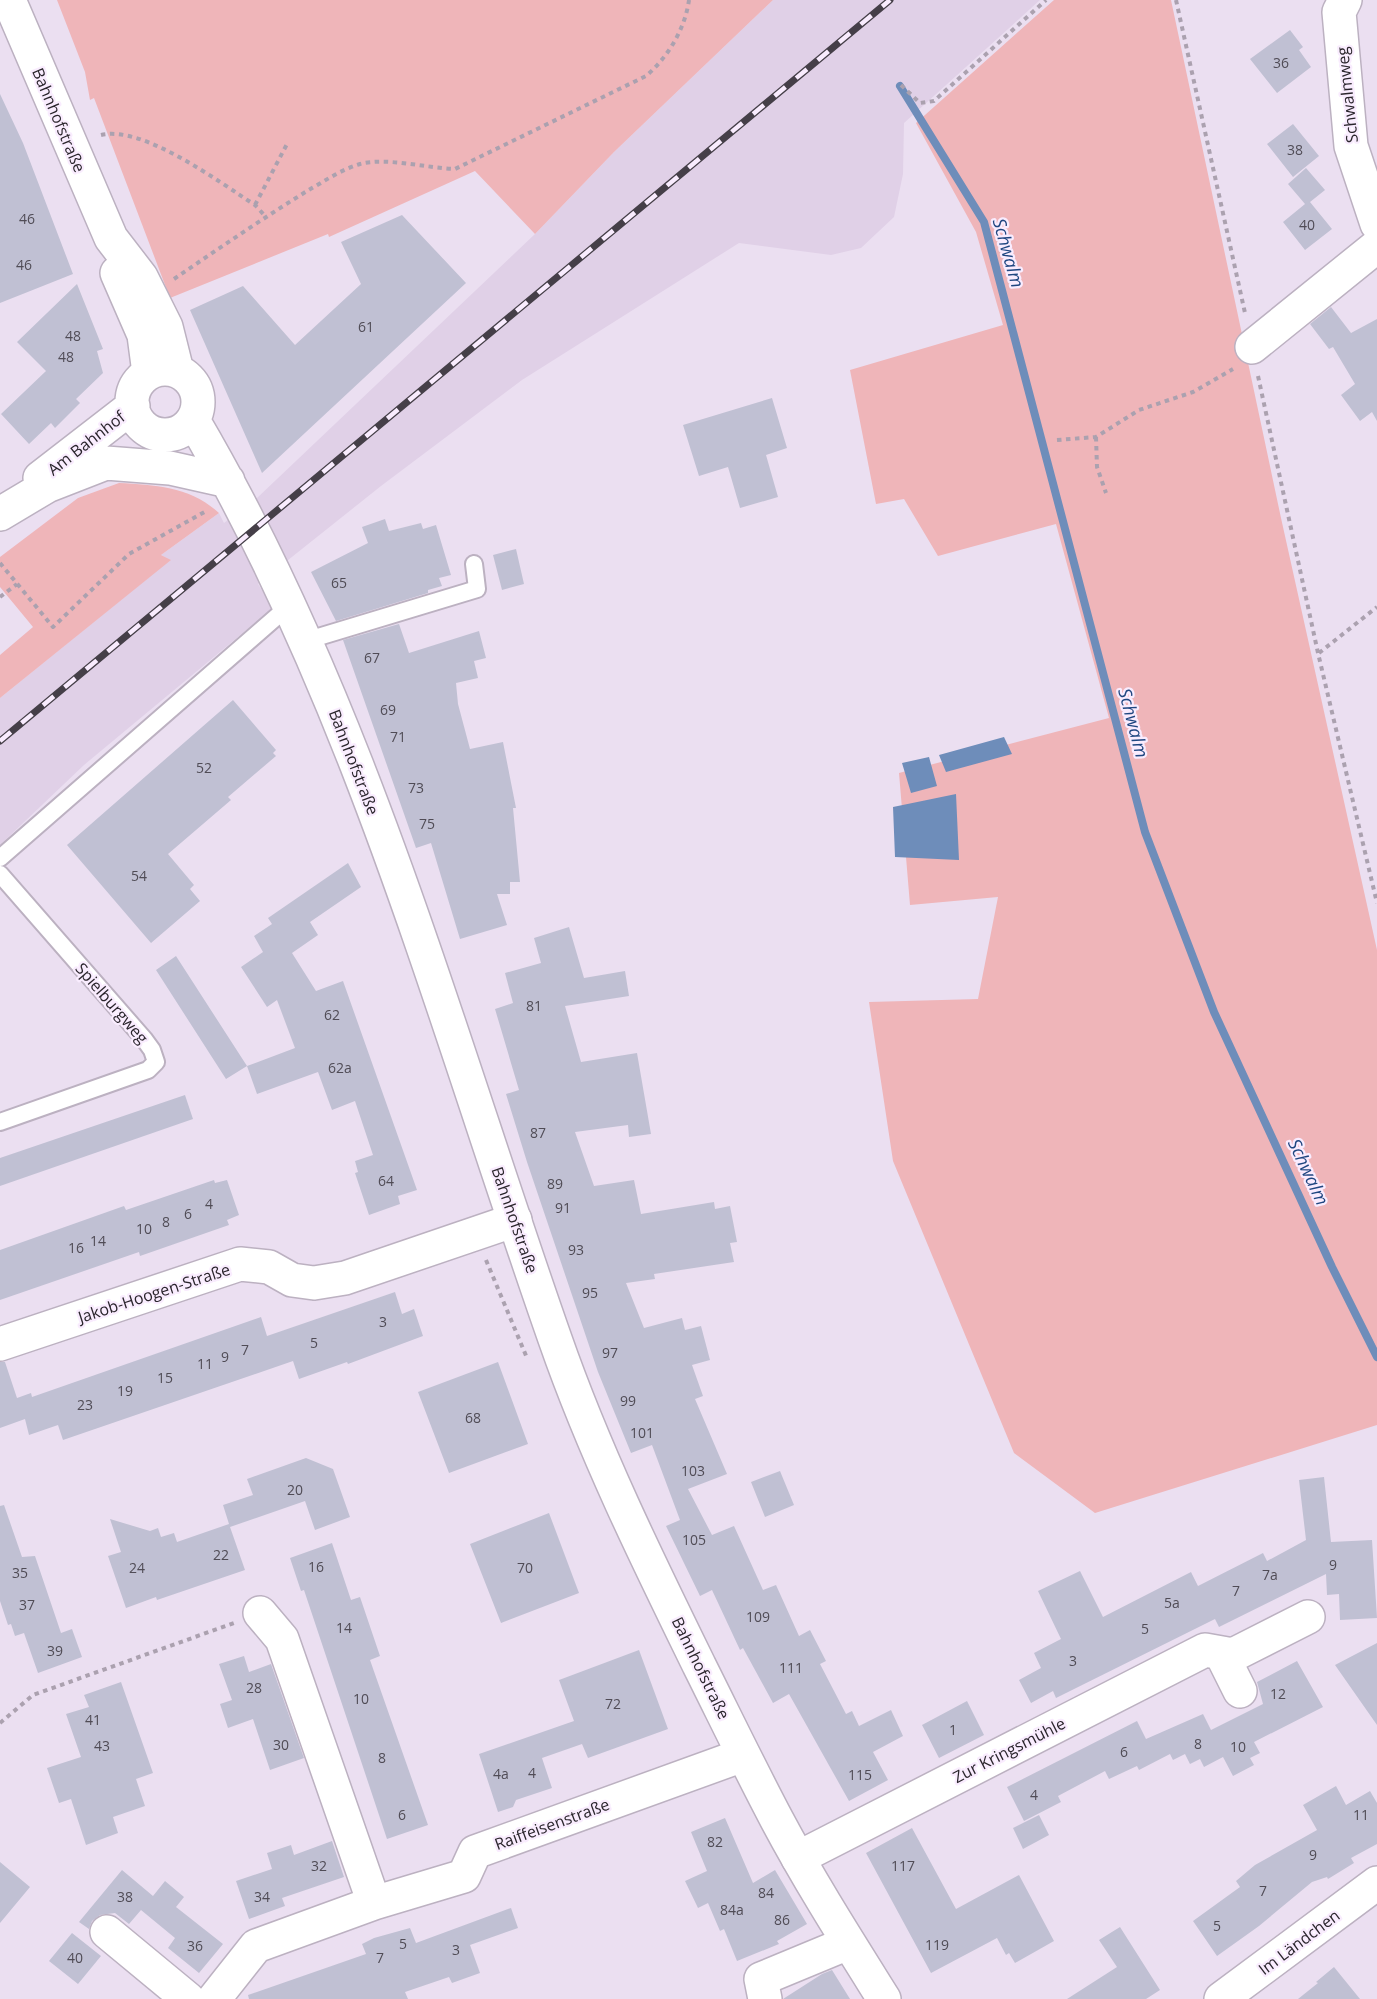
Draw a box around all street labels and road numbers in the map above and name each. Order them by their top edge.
street label: Schwalmweg [1331,46,1363,144]
street label: Bahnhofstraße [27,64,91,176]
street label: Am Bahnhof [43,405,131,480]
street label: Bahnhofstraße [324,706,384,818]
street label: Spielburgweg [71,958,153,1048]
street label: Bahnhofstraße [486,1164,544,1276]
street label: Jakob-Hoogen-Straße [73,1258,233,1329]
street label: Bahnhofstraße [667,1613,735,1723]
street label: Zur Kringsmühle [949,1712,1069,1788]
street label: Raiffeisenstraße [492,1793,612,1855]
street label: Im Ländchen [1254,1904,1344,1980]

